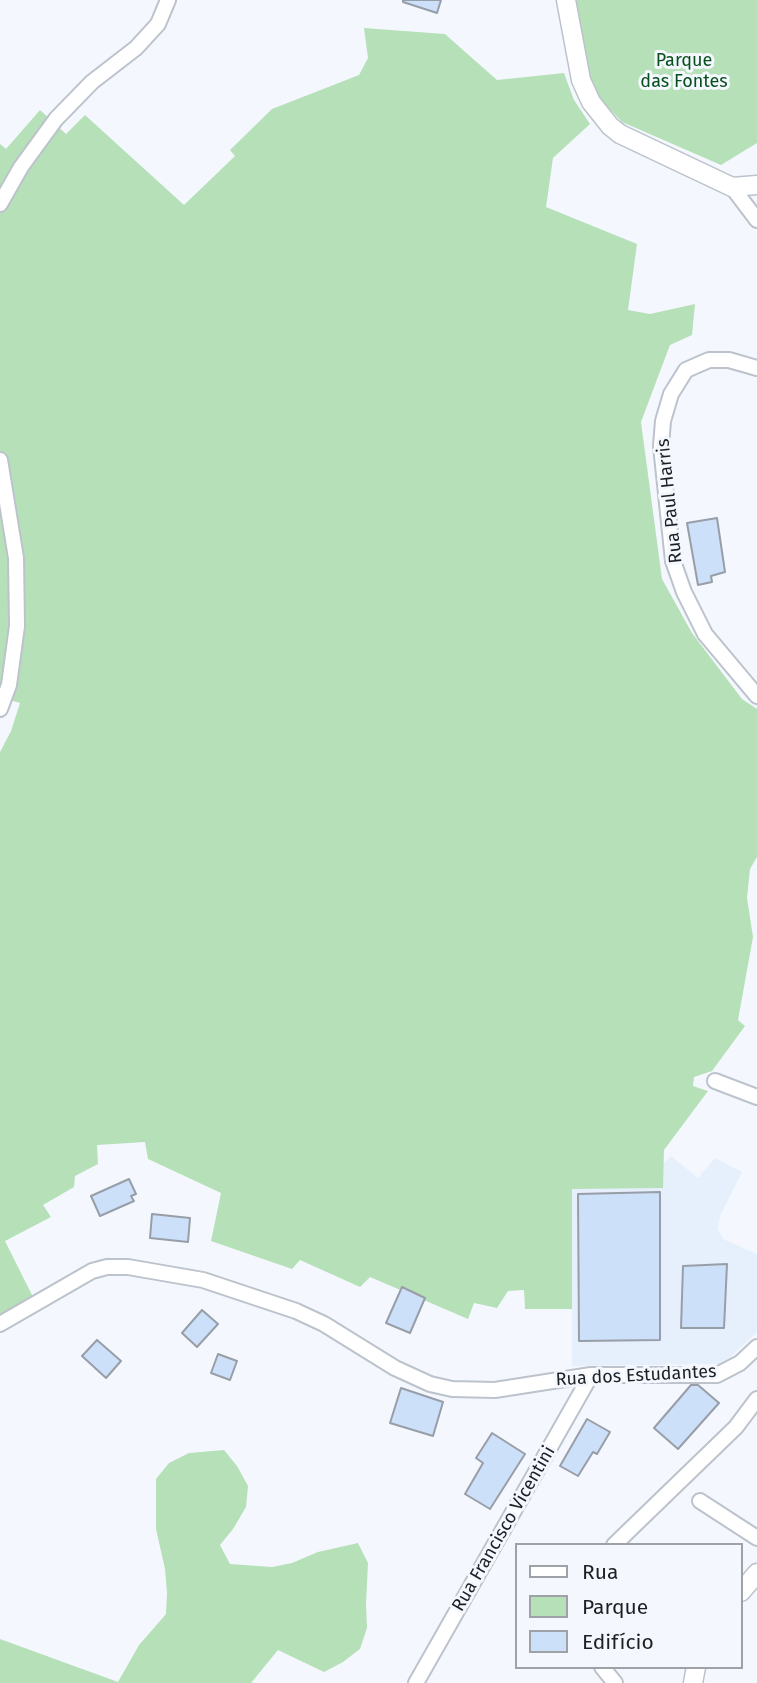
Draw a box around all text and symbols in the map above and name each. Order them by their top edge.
park label: Parque das Fontes [640,50,728,92]
street label: Rua Paul Harris [653,438,687,564]
street label: Rua dos Estudantes [555,1361,717,1391]
street label: Rua Francisco Vicentini [448,1443,560,1615]
legend [516,1543,743,1669]
text: Rua [582,1559,618,1585]
text: Parque [582,1594,648,1620]
text: Edifício [582,1629,654,1655]

